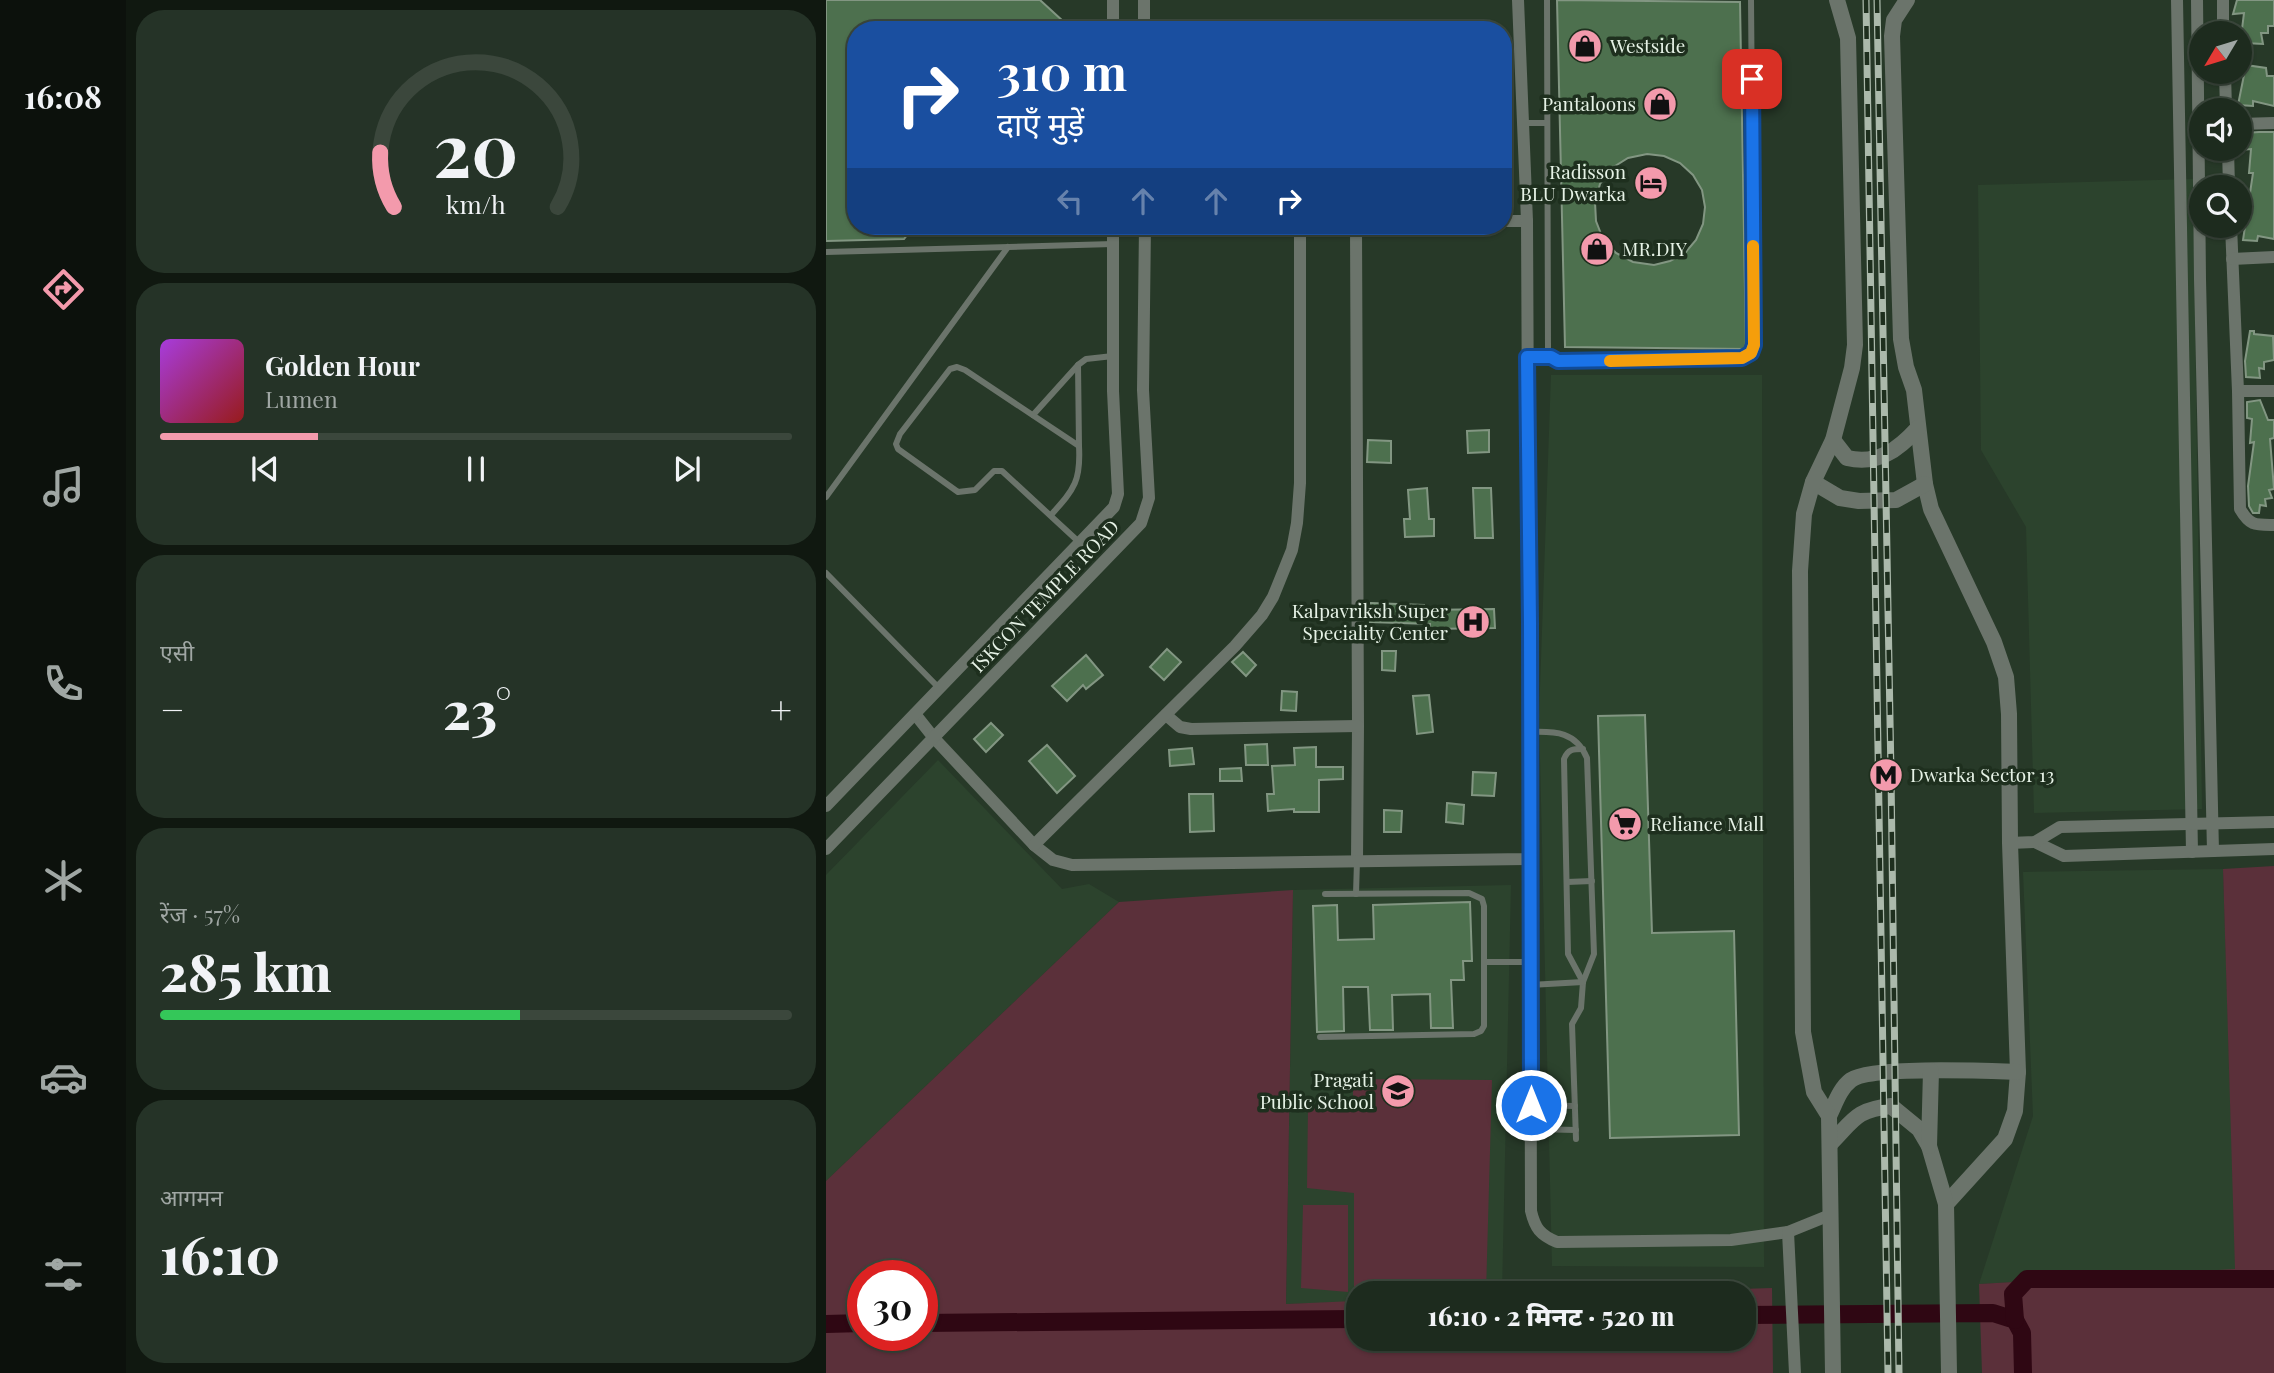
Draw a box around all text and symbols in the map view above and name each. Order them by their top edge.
north arrow [2189,21,2252,84]
map controls [2189,21,2252,238]
shop icon: Westside [1566,27,1604,65]
place label: Westside [1609,32,1685,58]
text: 310 m [997,38,1127,103]
icon: right [882,49,973,140]
pin [1722,49,1782,109]
icon: arrive [1733,60,1771,98]
text: 16:08 [24,74,102,117]
shop icon: Pantaloons [1641,85,1679,123]
place label: Pantaloons [1542,90,1636,116]
button: sound [2189,98,2252,161]
text: 20 [433,99,519,196]
text: दाएँ मुड़ें [997,101,1084,144]
place label: Radisson BLU Dwarka [1520,158,1627,206]
hotel icon: Radisson BLU Dwarka [1632,164,1670,202]
button: search [2189,175,2252,238]
icon: left [1051,182,1089,220]
icon: ahead [1124,182,1162,220]
icon: ahead [1197,182,1235,220]
icon: right [1270,182,1308,220]
text: km/h [446,187,506,220]
shop icon: MR.DIY [1578,230,1616,268]
place label: MR.DIY [1622,235,1688,261]
icon: directions [39,265,88,314]
text: Golden Hour [265,348,420,383]
text: Lumen [265,383,338,414]
icon: previous [246,450,284,488]
icon: pause [457,450,495,488]
icon: next [668,450,706,488]
icon: music [39,462,88,511]
street label: ISKCON TEMPLE ROAD [964,513,1124,677]
place label: Kalpavriksh Super Speciality Center [1292,597,1449,645]
hospital icon: Kalpavriksh Super Speciality Center [1454,603,1492,641]
text: एसी [160,636,194,667]
icon: phone [39,659,88,708]
text: 23° [443,674,511,743]
text: − [160,683,185,734]
text: + [770,683,792,734]
metro station icon: Dwarka Sector 13 [1867,756,1905,794]
place label: Dwarka Sector 13 [1910,761,2054,787]
supermarket icon: Reliance Mall [1606,805,1644,843]
place label: Reliance Mall [1650,810,1765,836]
icon: climate [39,856,88,905]
text: रेंज · 57% [160,898,240,929]
text: 285 km [160,936,332,1005]
icon: car [39,1053,88,1102]
place label: Pragati Public School [1260,1066,1375,1114]
position arrow [1494,1068,1568,1142]
school or university icon: Pragati Public School [1379,1072,1417,1110]
text: आगमन [160,1181,223,1212]
text: 16:10 [160,1219,280,1288]
icon: filters [39,1250,88,1299]
speed limit sign: 30 [847,1260,938,1351]
text: 16:10 · 2 मिनट · 520 m [1428,1298,1674,1333]

